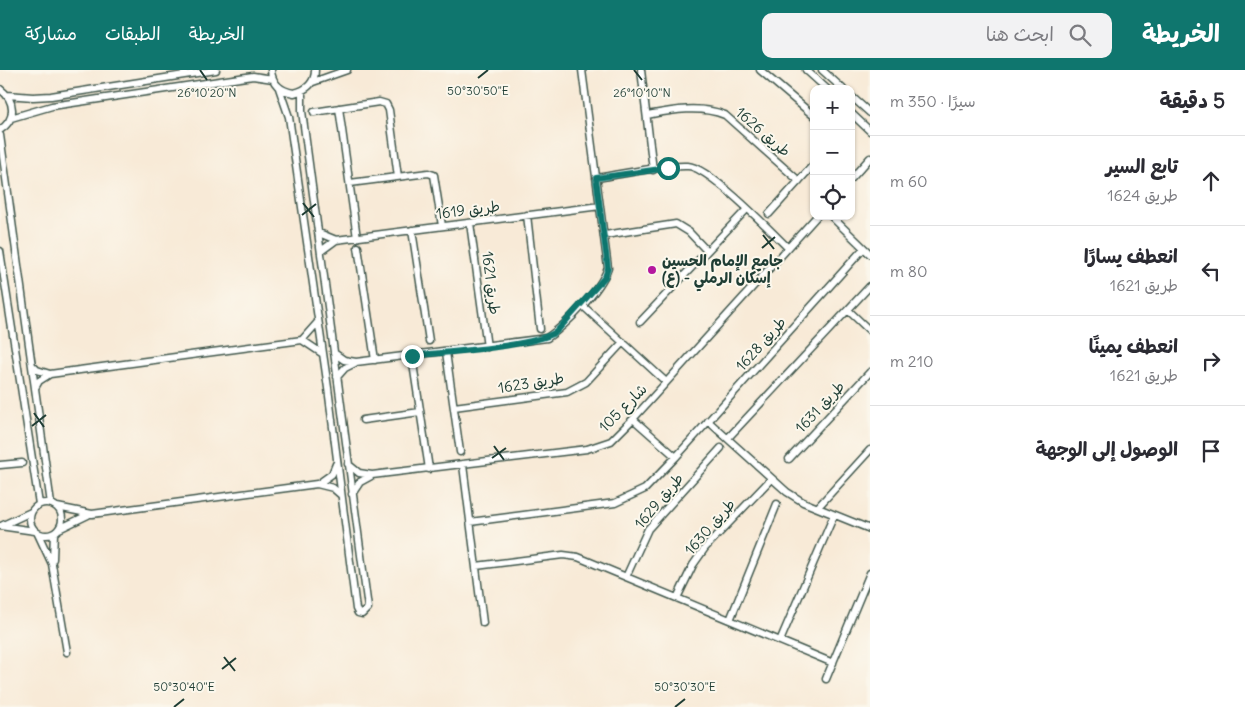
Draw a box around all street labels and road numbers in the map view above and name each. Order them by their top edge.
street label: طريق 1626 [732,103,795,161]
street label: طريق 1619 [435,196,501,223]
street label: طريق 1621 [478,250,505,316]
street label: طريق 1628 [731,313,790,375]
street label: طريق 1623 [497,368,565,397]
street label: طريق 1631 [791,377,848,437]
street label: شارع 105 [595,380,651,436]
street label: طريق 1629 [630,469,687,532]
street label: طريق 1630 [680,495,739,559]

